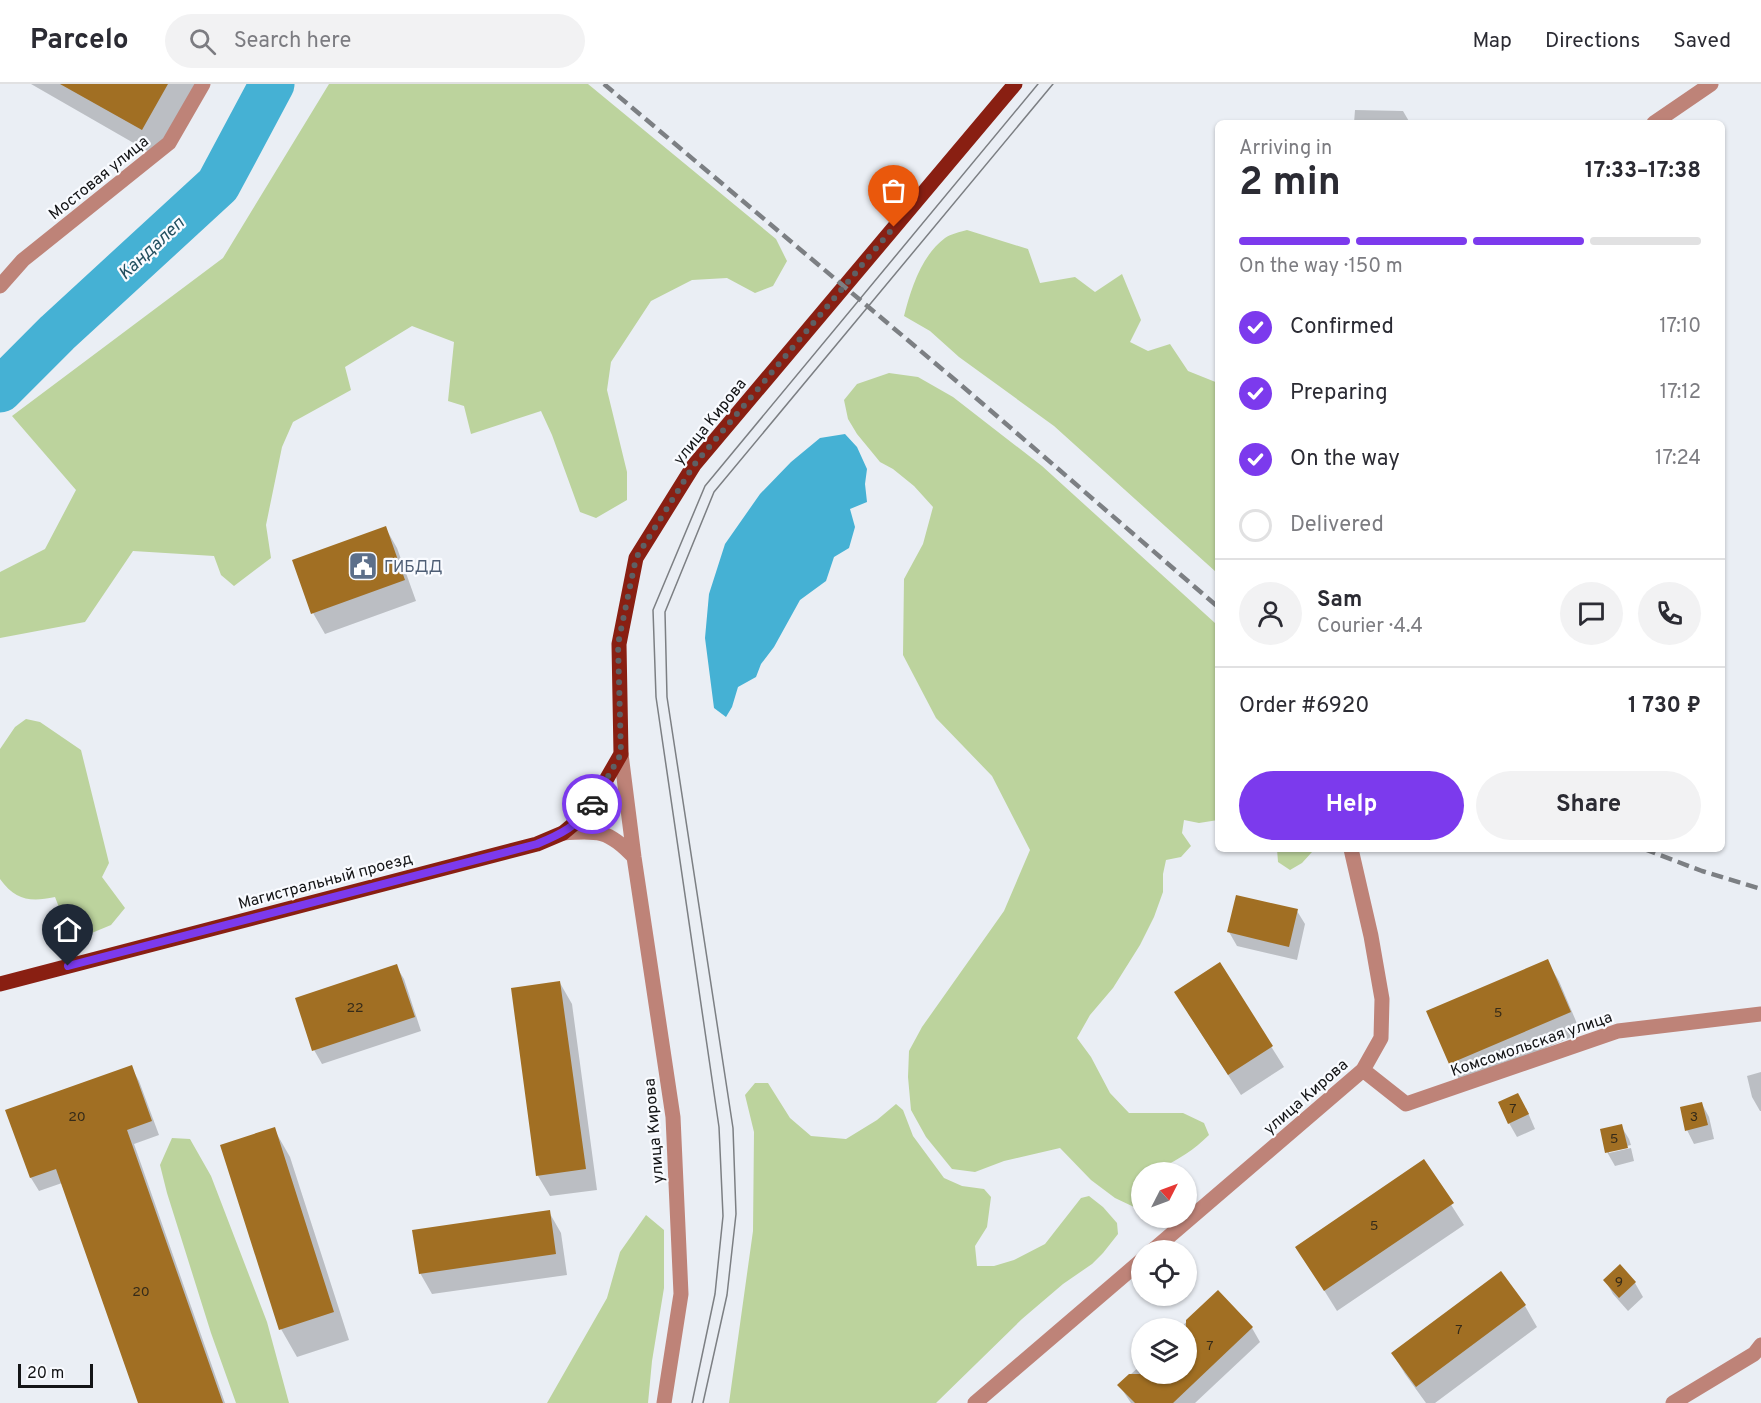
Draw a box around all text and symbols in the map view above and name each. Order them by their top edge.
search box [165,14,585,68]
text: Parcelo [30,23,129,59]
icon: search [186,25,219,58]
text: Search here [234,28,351,55]
text: Map [1472,28,1512,55]
text: Directions [1545,28,1640,55]
text: Saved [1673,28,1731,55]
street label: Мостовая улица [45,132,153,225]
text: Arriving in [1239,136,1332,162]
text: 17:33–17:38 [1585,158,1701,185]
text: 2 min [1239,160,1341,209]
pin [868,165,919,227]
icon: bag [877,174,910,207]
water label: Кандалеп [114,212,191,286]
text: On the way · 150 m [1239,254,1403,280]
icon: check [1239,311,1272,344]
text: Confirmed [1290,314,1394,341]
text: 17:10 [1659,314,1701,340]
street label: улица Кирова [670,375,752,470]
icon: check [1239,377,1272,410]
text: Preparing [1290,380,1388,407]
text: 17:12 [1660,380,1701,406]
icon: check [1239,443,1272,476]
text: On the way [1290,446,1400,473]
text: 17:24 [1655,446,1701,472]
text: Delivered [1290,512,1384,539]
public building icon: ГИБДД [347,550,379,582]
place label: ГИБДД [384,558,442,578]
button: person [1239,582,1302,645]
button: chat [1560,582,1623,645]
button: phone [1638,582,1701,645]
text: Sam [1317,587,1362,614]
text: Courier · 4.4 [1317,614,1423,640]
text: Order #6920 [1239,693,1369,720]
text: 1 730 ₽ [1628,693,1701,720]
button: Help [1239,771,1464,840]
button: Share [1476,771,1701,840]
courier [562,774,622,834]
icon: car [576,788,609,821]
street label: Магистральный проезд [236,849,415,915]
pin [42,904,93,966]
icon: home [51,913,84,946]
house number: 22 [346,1000,364,1017]
house number: 5 [1494,1005,1502,1022]
street label: Комсомольская улица [1448,1008,1615,1082]
street label: улица Кирова [1260,1055,1353,1140]
street label: улица Кирова [640,1077,670,1184]
house number: 7 [1509,1101,1517,1118]
house number: 20 [68,1109,86,1126]
house number: 3 [1690,1109,1698,1126]
house number: 5 [1610,1131,1618,1148]
north arrow [1131,1162,1197,1228]
map controls [1131,1162,1197,1384]
house number: 5 [1370,1218,1378,1235]
button: locate [1131,1240,1197,1306]
house number: 9 [1615,1274,1623,1291]
house number: 20 [132,1284,150,1301]
button: layers [1131,1318,1197,1384]
house number: 7 [1455,1322,1463,1339]
house number: 7 [1206,1338,1214,1355]
scale bar [18,1361,93,1388]
text: 20 m [27,1364,64,1384]

